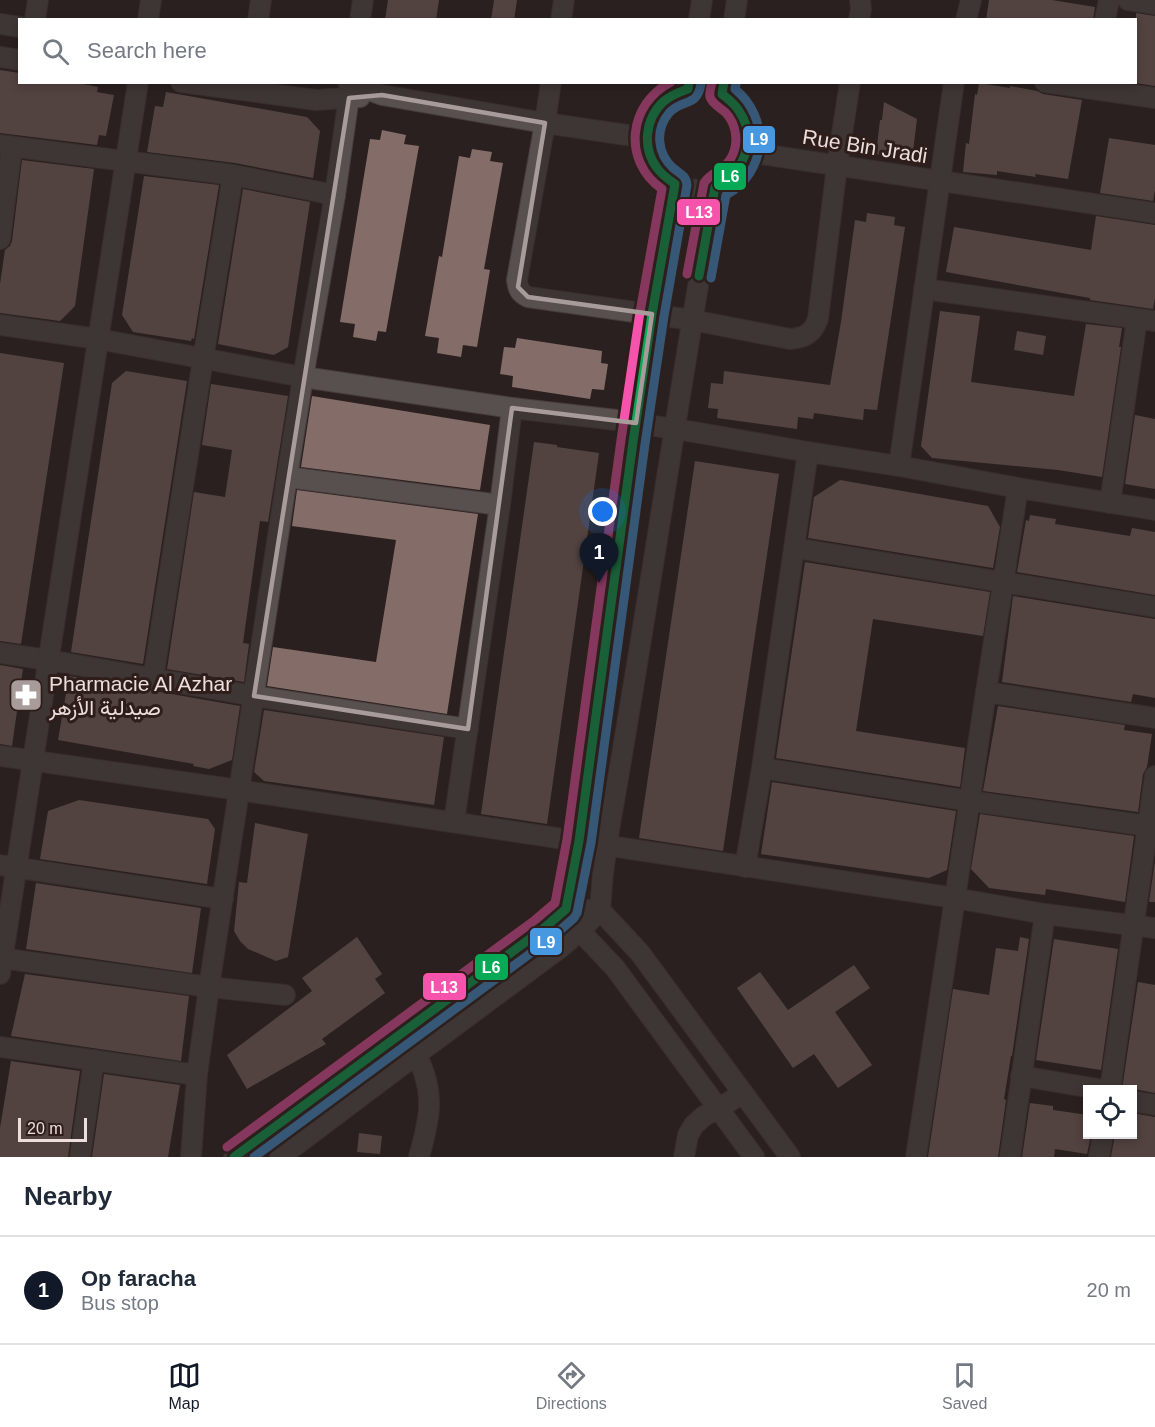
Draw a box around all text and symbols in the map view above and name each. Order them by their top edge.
search box [18,18,1137,84]
icon: search [39,35,72,68]
text: Search here [87,38,207,63]
line badge: L9 [742,125,776,154]
street label: Rue Bin Jradi [801,125,929,167]
text: L9 [750,131,768,148]
line badge: L6 [713,162,747,191]
text: L6 [721,168,739,185]
line badge: L13 [676,198,721,226]
text: L13 [685,204,713,221]
your location [588,497,617,526]
pin: 1 [580,534,618,583]
place label: Pharmacie Al Azhar صيدلية الأزهر [48,672,232,721]
pharmacy icon: Pharmacie Al Azhar صيدلية الأزهر [8,677,44,713]
line badge: L9 [529,927,563,956]
text: L9 [537,934,555,951]
line badge: L6 [474,953,509,981]
text: L6 [482,959,500,976]
line badge: L13 [422,972,467,1001]
text: L13 [430,979,458,996]
map controls [1083,1085,1137,1139]
button: locate [1083,1085,1137,1139]
scale bar [18,1115,87,1142]
text: 20 m [27,1120,63,1137]
text: Nearby [24,1181,112,1211]
text: Op faracha [81,1266,196,1291]
text: 1 [38,1279,49,1301]
text: 20 m [1087,1279,1131,1301]
text: Bus stop [81,1292,159,1314]
tab: Map [168,1359,201,1413]
tab: Directions [536,1359,607,1413]
tab: Saved [942,1359,987,1413]

